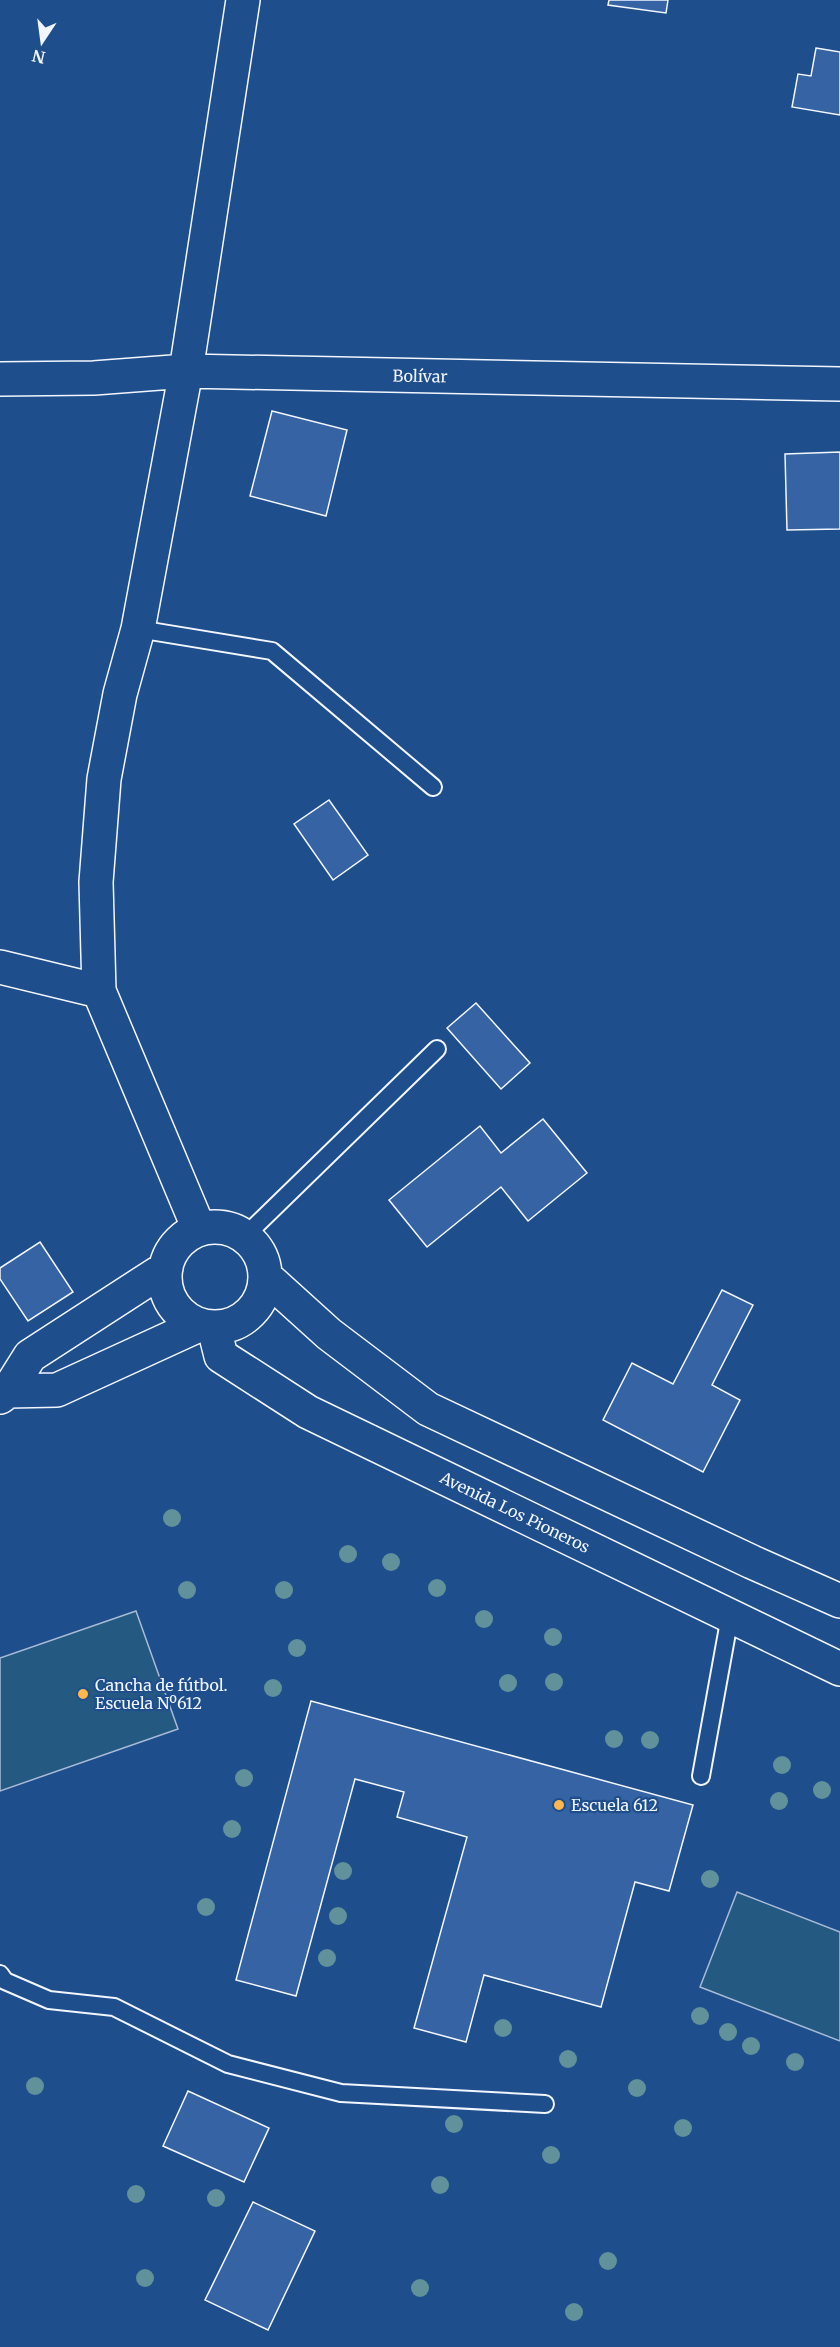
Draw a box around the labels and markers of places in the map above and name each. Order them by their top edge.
place label: Cancha de fútbol. Escuela Nº612 [95,1675,227,1713]
marker: Cancha de fútbol. Escuela Nº612 [76,1687,90,1701]
place label: Escuela 612 [571,1795,658,1815]
marker: Escuela 612 [552,1798,566,1812]

